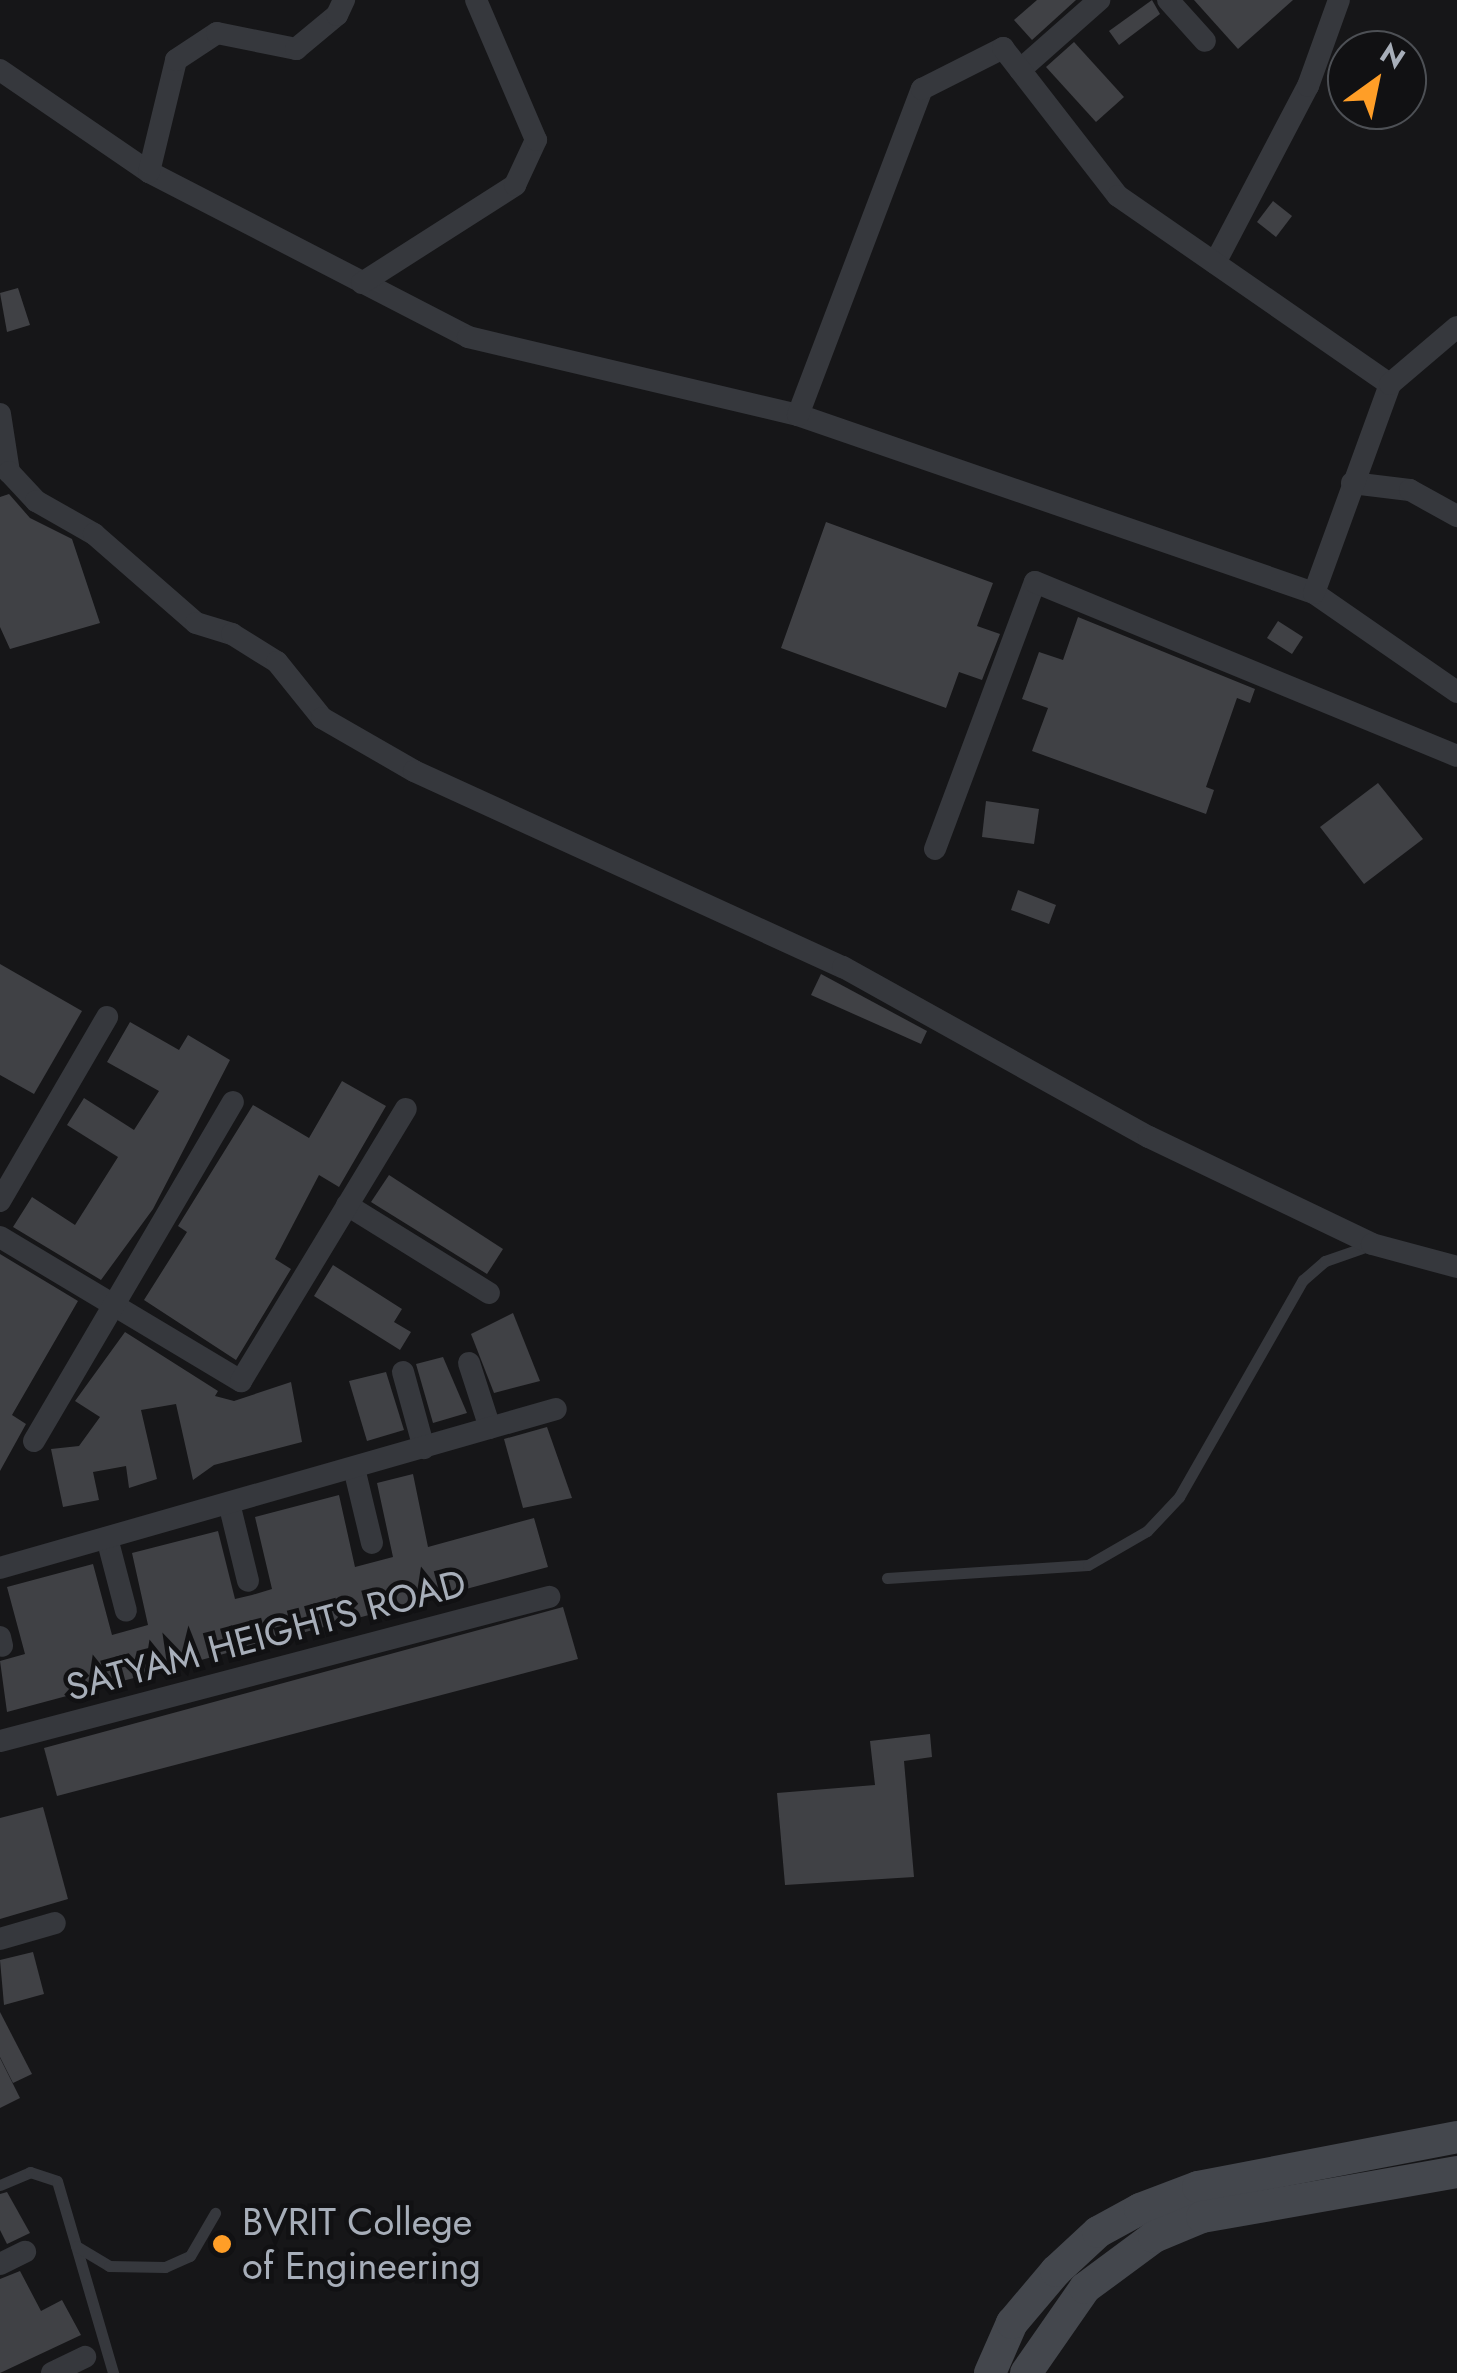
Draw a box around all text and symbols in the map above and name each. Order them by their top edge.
north arrow [1327,30,1427,130]
text: N [1372,33,1413,79]
street label: SATYAM HEIGHTS ROAD [61,1560,471,1710]
place label: BVRIT College of Engineering [242,2199,481,2288]
marker: BVRIT College of Engineering [211,2233,233,2255]

